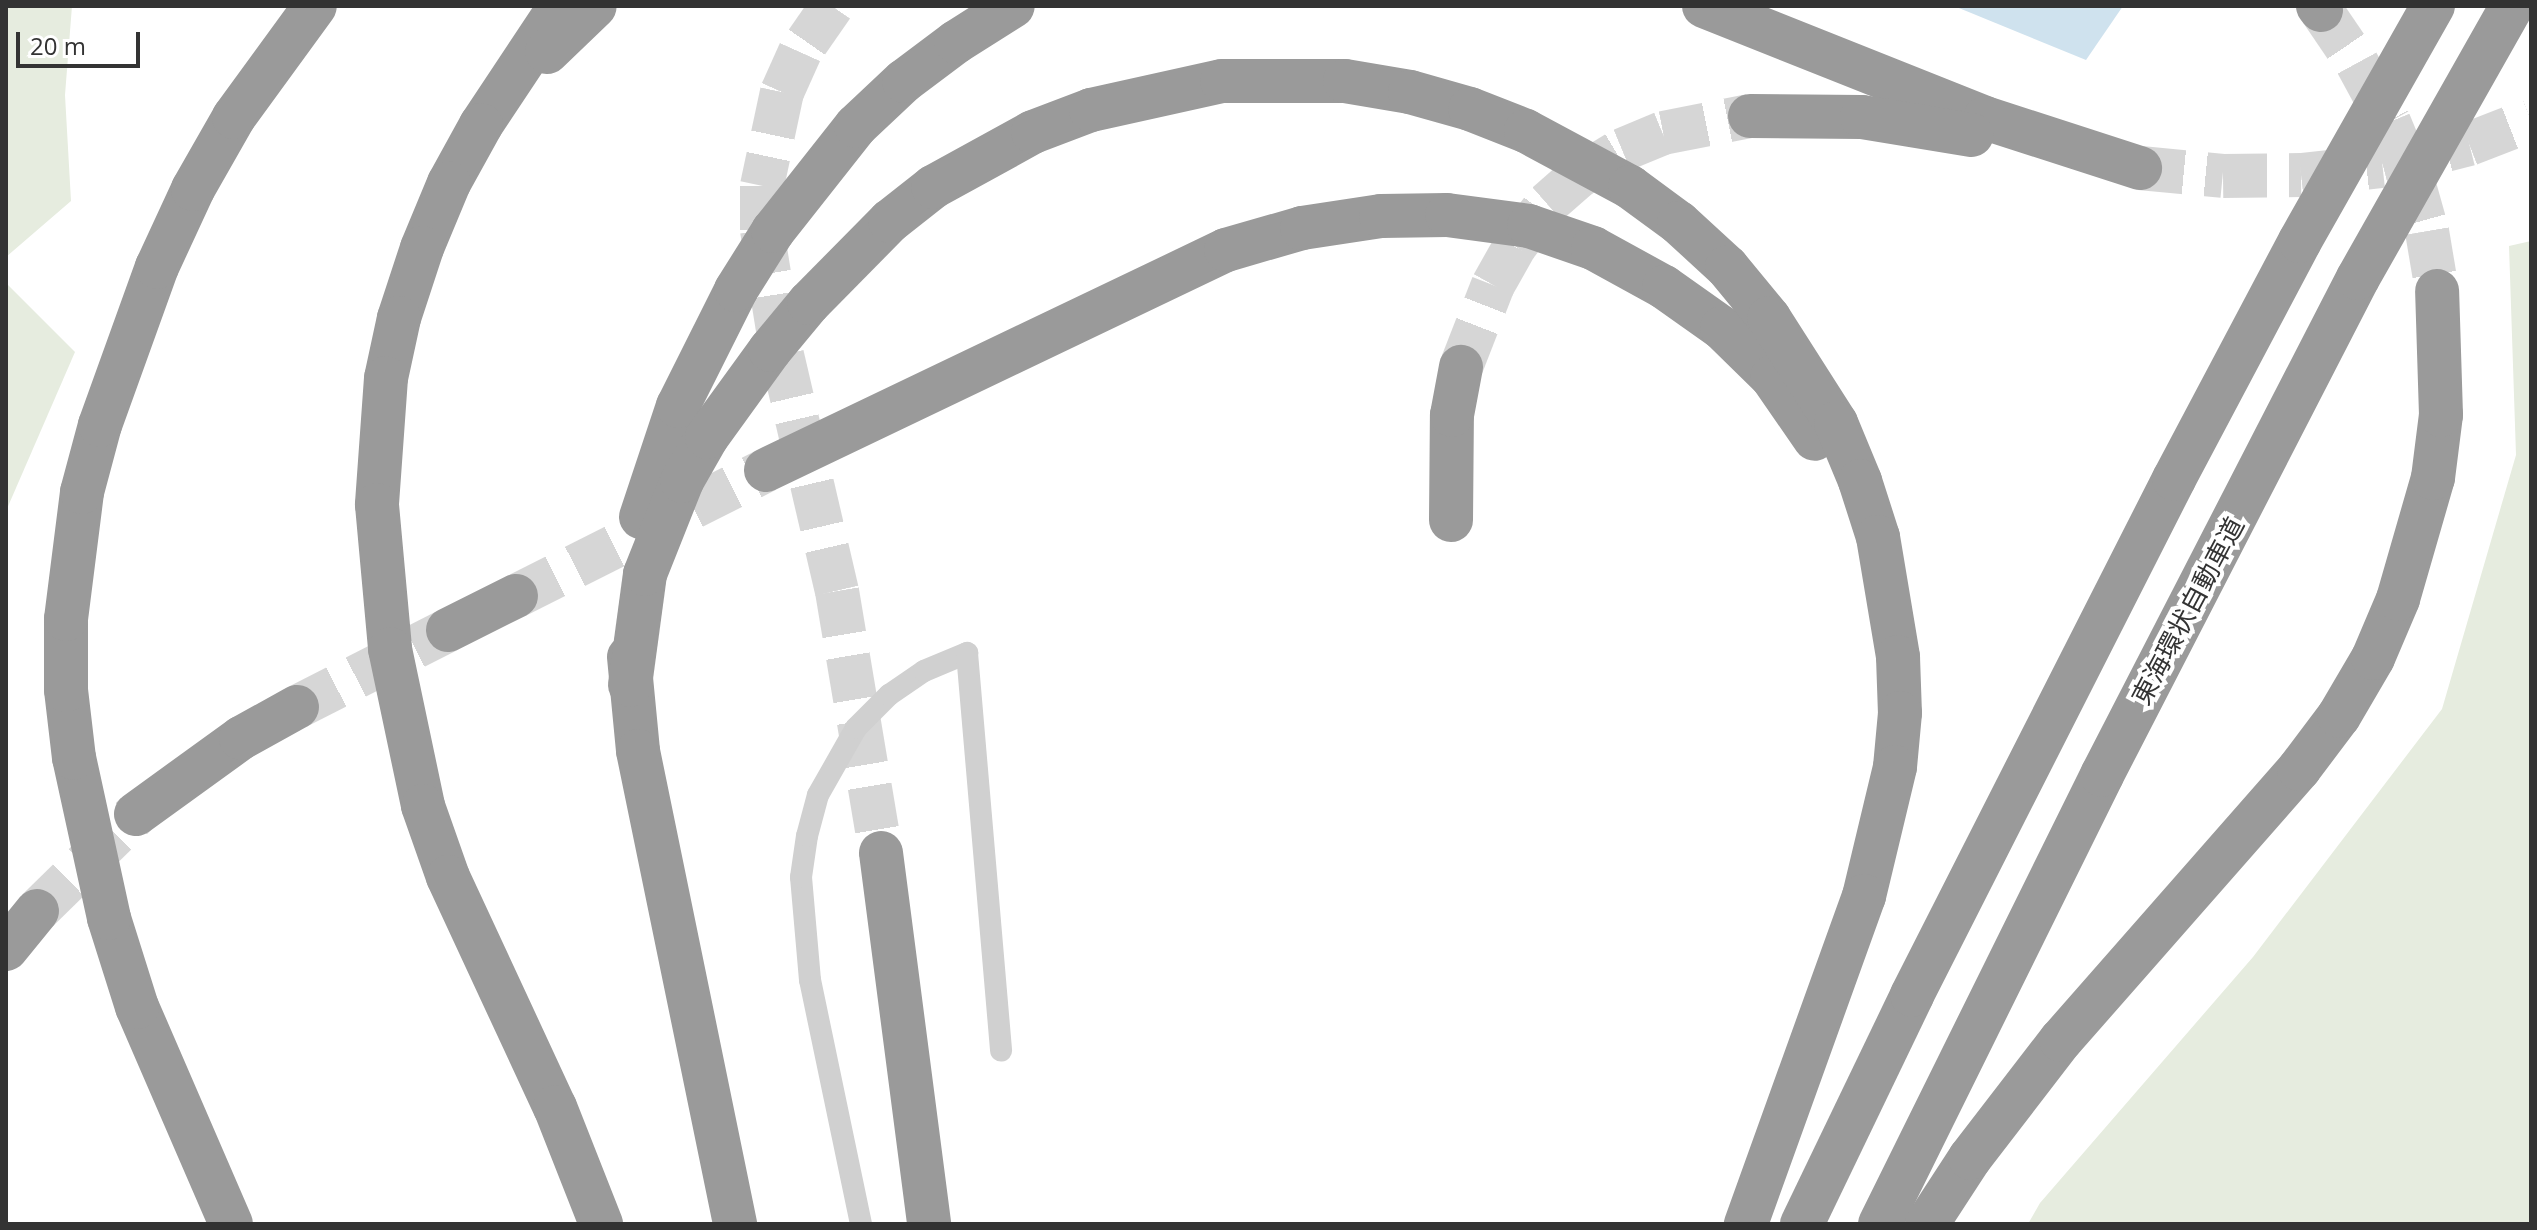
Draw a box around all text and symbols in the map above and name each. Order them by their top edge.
scale bar [20,16,144,66]
text: 20 m [30,29,86,62]
street label: 東海環状自動車道 [2125,512,2251,710]

